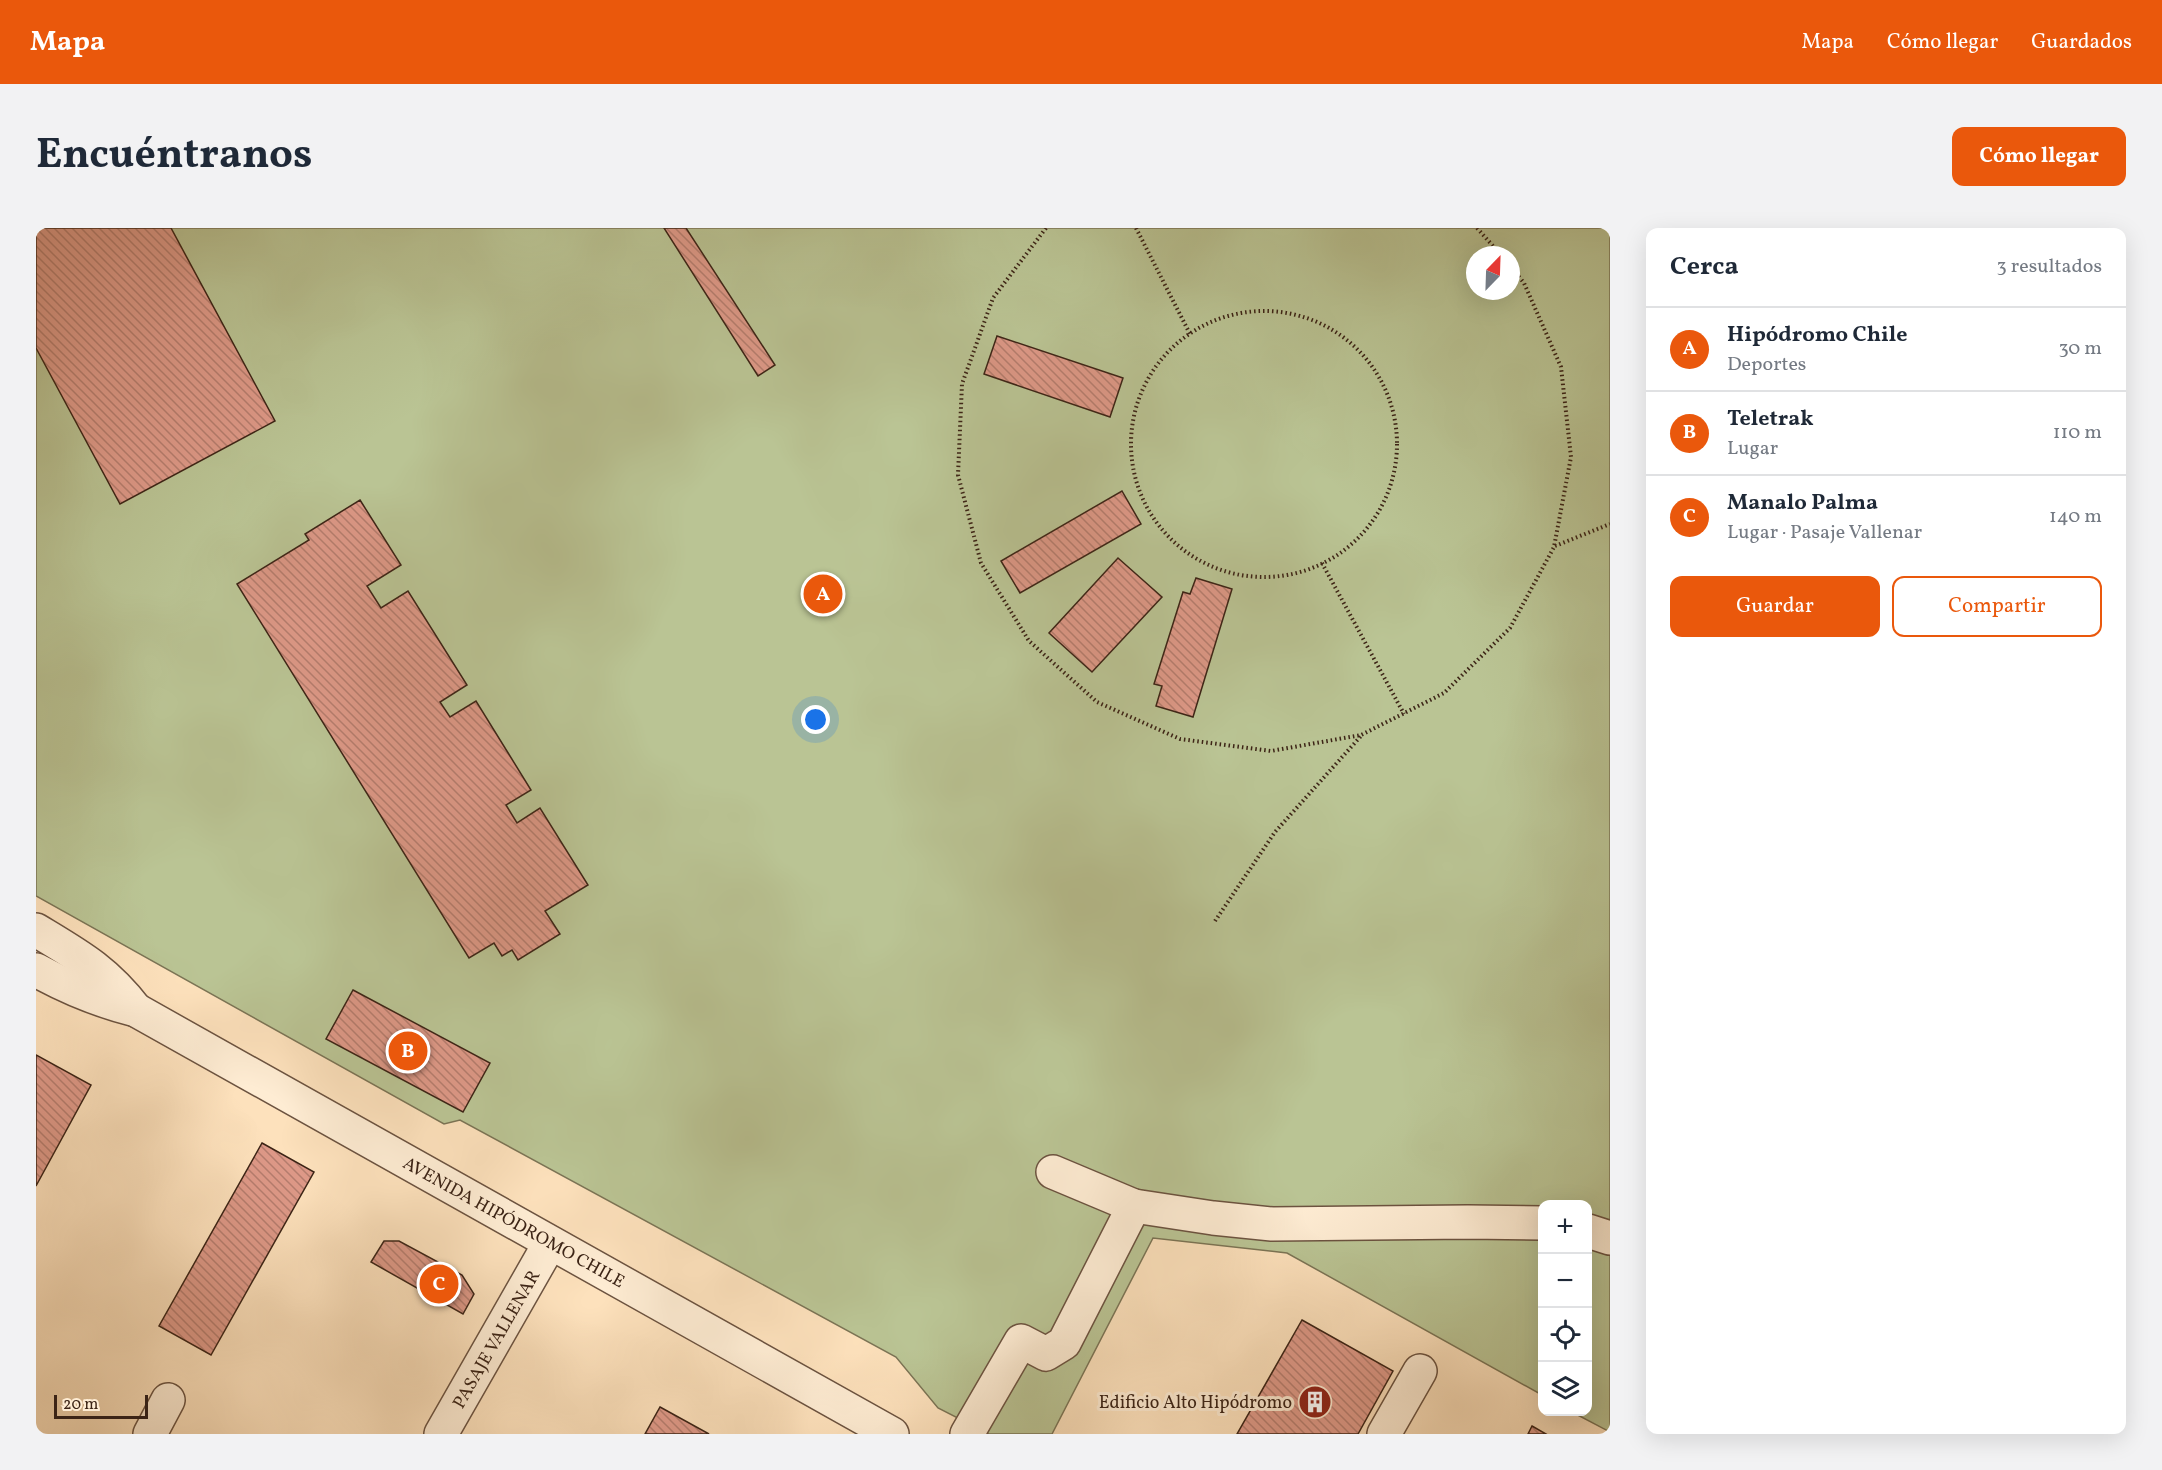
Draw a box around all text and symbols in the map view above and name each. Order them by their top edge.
text: Mapa [30,23,105,62]
text: Mapa [1801,28,1854,57]
text: Cómo llegar [1887,28,1998,57]
text: Guardados [2031,28,2132,57]
text: Encuéntranos [36,127,312,186]
button: Cómo llegar [1952,127,2126,186]
north arrow [1466,246,1520,300]
text: Cerca [1670,249,1739,285]
text: 3 resultados [1997,253,2102,281]
text: Hipódromo Chile [1727,320,1908,351]
text: A [1682,335,1697,363]
text: 30 m [2058,335,2102,363]
text: Deportes [1727,351,1806,379]
text: Teletrak [1727,404,1814,435]
text: B [1683,419,1696,447]
text: 110 m [2053,419,2102,447]
text: Lugar [1727,435,1778,463]
text: Manalo Palma [1727,488,1878,519]
text: C [1683,503,1696,531]
text: 140 m [2049,503,2102,531]
text: Lugar · Pasaje Vallenar [1727,519,1922,547]
pin: A [804,572,842,616]
button: Guardar [1670,576,1880,637]
button: Compartir [1892,576,2102,637]
your location [801,705,830,734]
pin: B [388,1028,428,1074]
street label: AVENIDA HIPÓDROMO CHILE [399,1152,629,1292]
map controls [1538,1200,1592,1416]
button: + [1538,1200,1592,1254]
button: − [1538,1254,1592,1308]
pin: C [420,1262,458,1306]
street label: PASAJE VALLENAR [447,1266,547,1414]
button: locate [1538,1308,1592,1362]
button: layers [1538,1362,1592,1416]
building icon: Edificio Alto Hipódromo [1297,1384,1333,1420]
place label: Edificio Alto Hipódromo [1099,1391,1292,1416]
scale bar [54,1392,148,1420]
text: 20 m [63,1394,98,1416]

